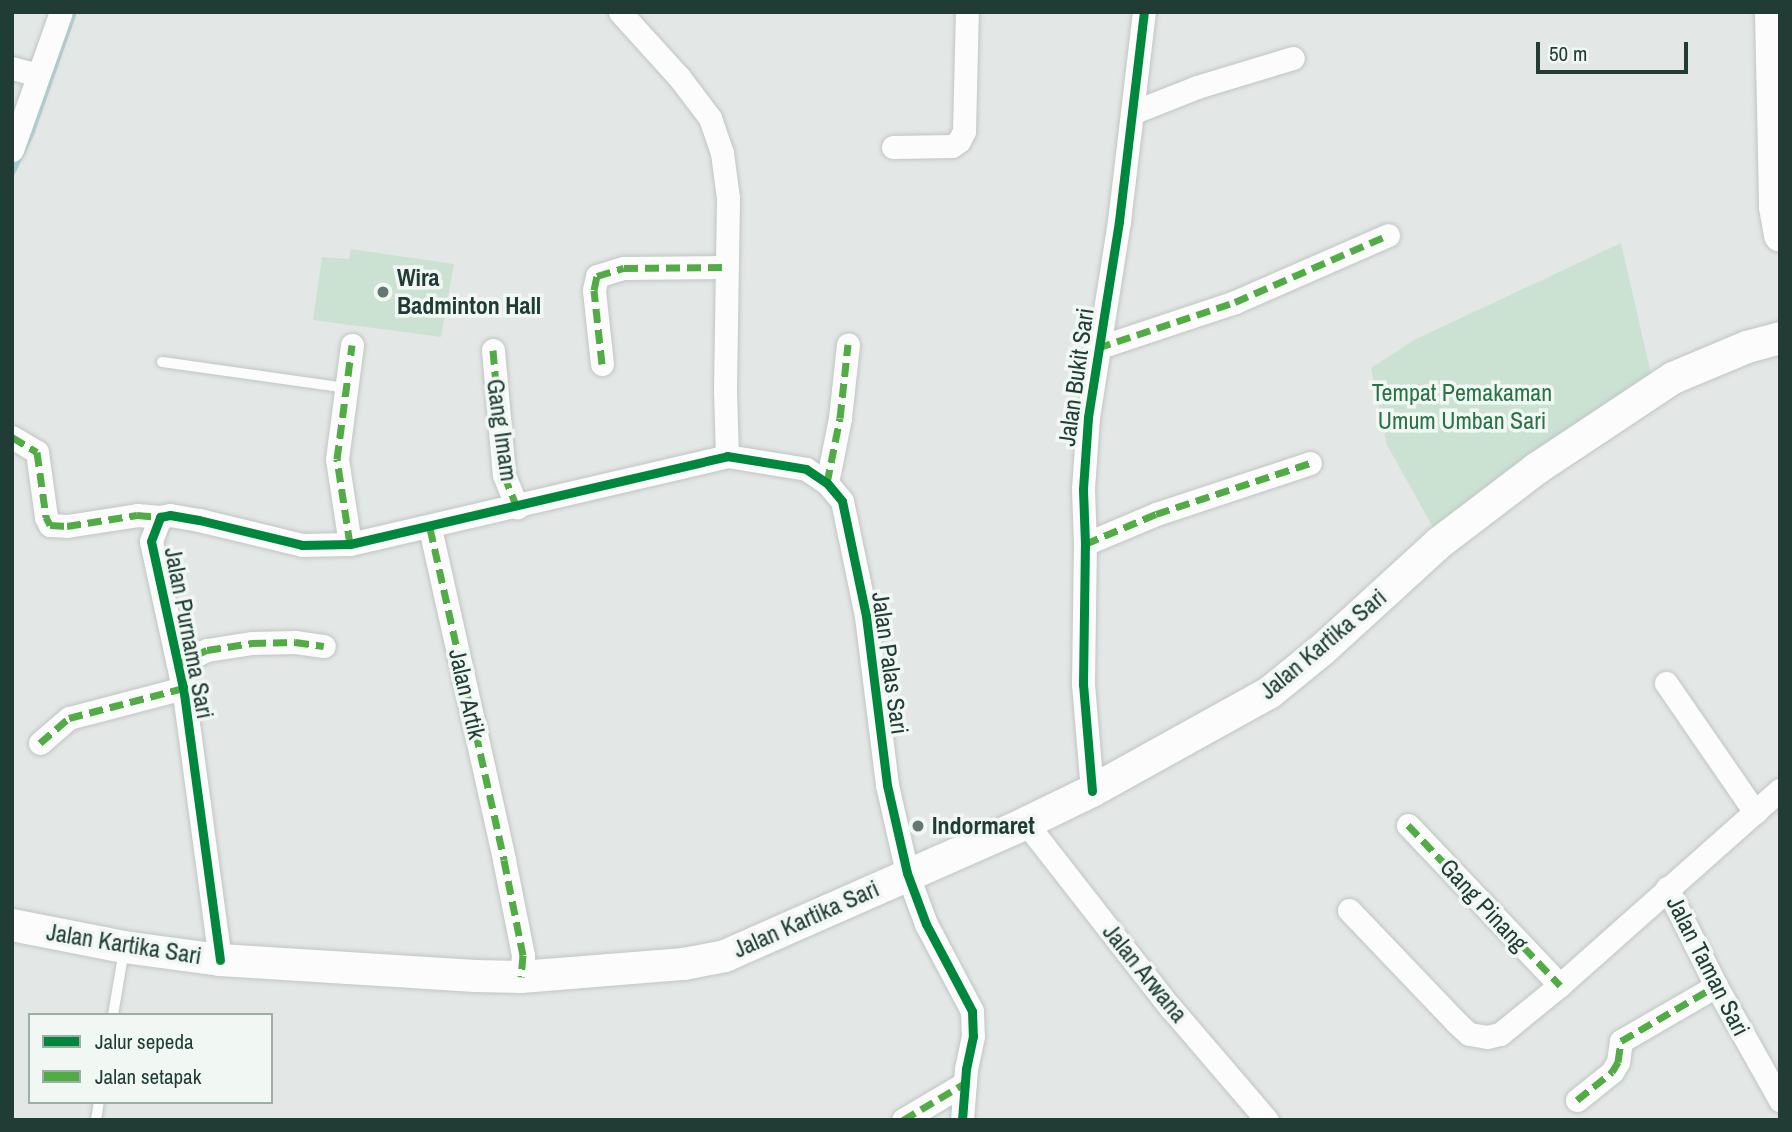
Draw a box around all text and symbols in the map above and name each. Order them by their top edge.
scale bar [1540,28,1692,72]
text: 50 m [1549,39,1587,68]
place label: Wira Badminton Hall [397,264,541,320]
marker: Wira Badminton Hall [375,284,391,300]
street label: Jalan Bukit Sari [1052,306,1100,448]
street label: Gang Imam [481,377,523,483]
park label: Tempat Pemakaman Umum Umban Sari [1372,379,1552,435]
street label: Jalan Purnama Sari [158,545,220,721]
street label: Jalan Kartika Sari [1254,583,1392,705]
street label: Jalan Palas Sari [866,590,914,736]
street label: Jalan Artik [443,645,491,743]
place label: Indormaret [932,812,1035,840]
marker: Indormaret [910,818,926,834]
street label: Gang Pinang [1434,853,1534,957]
street label: Jalan Kartika Sari [729,874,883,964]
street label: Jalan Taman Sari [1660,891,1756,1041]
street label: Jalan Kartika Sari [44,918,204,970]
street label: Jalan Arwana [1096,918,1194,1028]
legend [28,1013,273,1104]
text: Jalur sepeda [95,1027,194,1056]
text: Jalan setapak [95,1062,201,1091]

